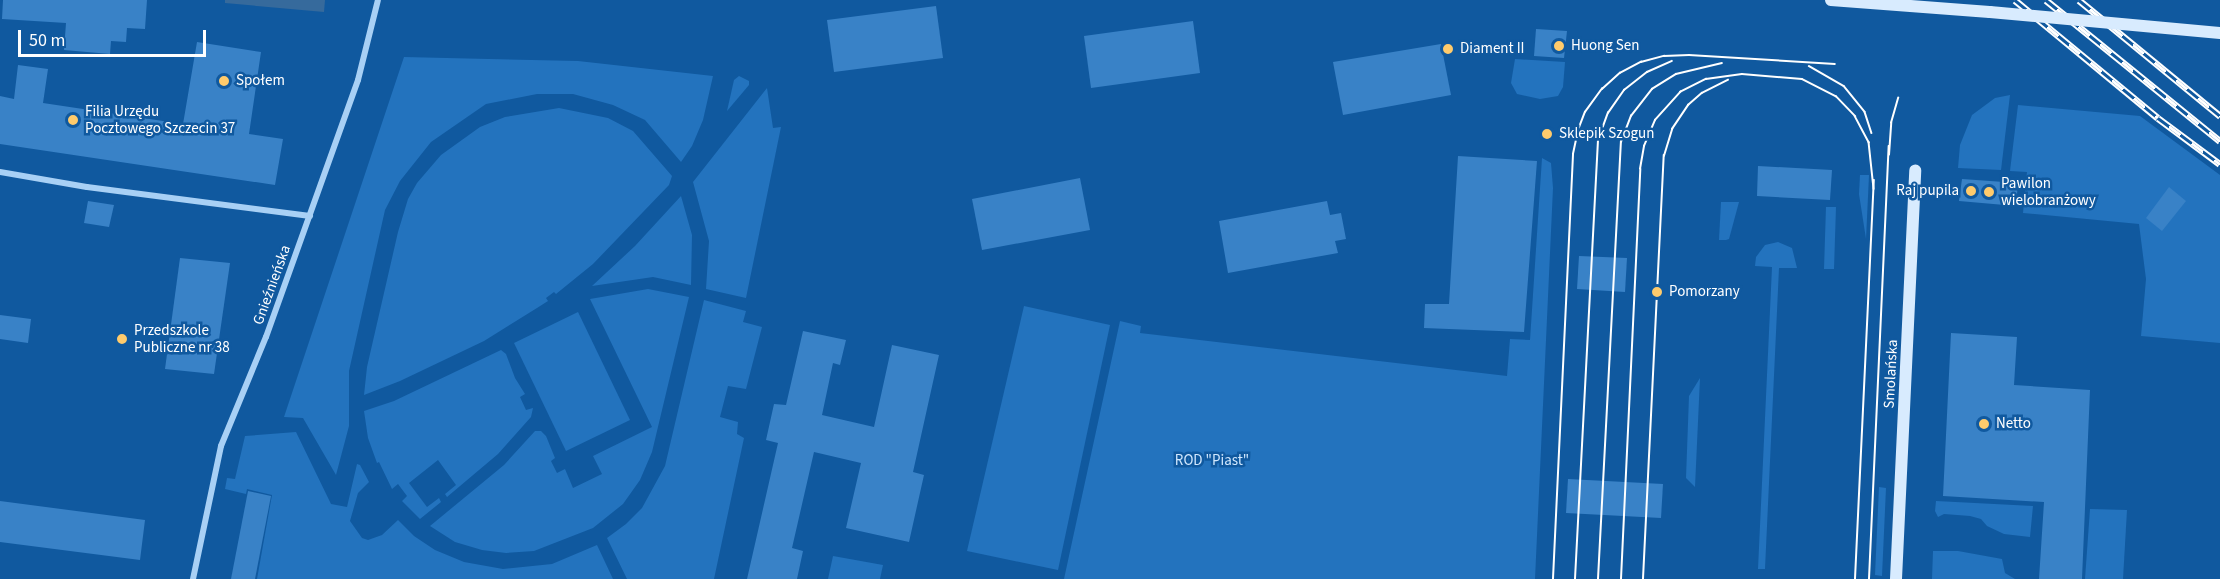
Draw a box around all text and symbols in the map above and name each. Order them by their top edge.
scale bar [21,18,208,56]
text: 50 m [29,28,65,53]
place label: Huong Sen [1571,37,1639,55]
marker: Huong Sen [1552,39,1566,53]
place label: Diament II [1460,40,1525,58]
marker: Diament II [1441,42,1455,56]
place label: Społem [236,72,285,90]
marker: Społem [217,74,231,88]
place label: Filia Urzędu Pocztowego Szczecin 37 [85,102,235,137]
marker: Filia Urzędu Pocztowego Szczecin 37 [66,113,80,127]
place label: Sklepik Szogun [1559,125,1654,143]
marker: Sklepik Szogun [1540,127,1554,141]
place label: Pawilon wielobranżowy [2001,174,2096,209]
place label: Raj pupila [1896,182,1959,200]
marker: Raj pupila [1964,184,1978,198]
marker: Pawilon wielobranżowy [1982,185,1996,199]
street label: Gnieźnieńska [249,243,295,327]
place label: Pomorzany [1669,283,1740,301]
marker: Pomorzany [1650,285,1664,299]
place label: Przedszkole Publiczne nr 38 [134,321,230,356]
marker: Przedszkole Publiczne nr 38 [115,332,129,346]
street label: Smolańska [1880,339,1902,409]
place label: Netto [1996,415,2031,433]
marker: Netto [1977,417,1991,431]
park label: ROD "Piast" [1175,452,1249,470]

